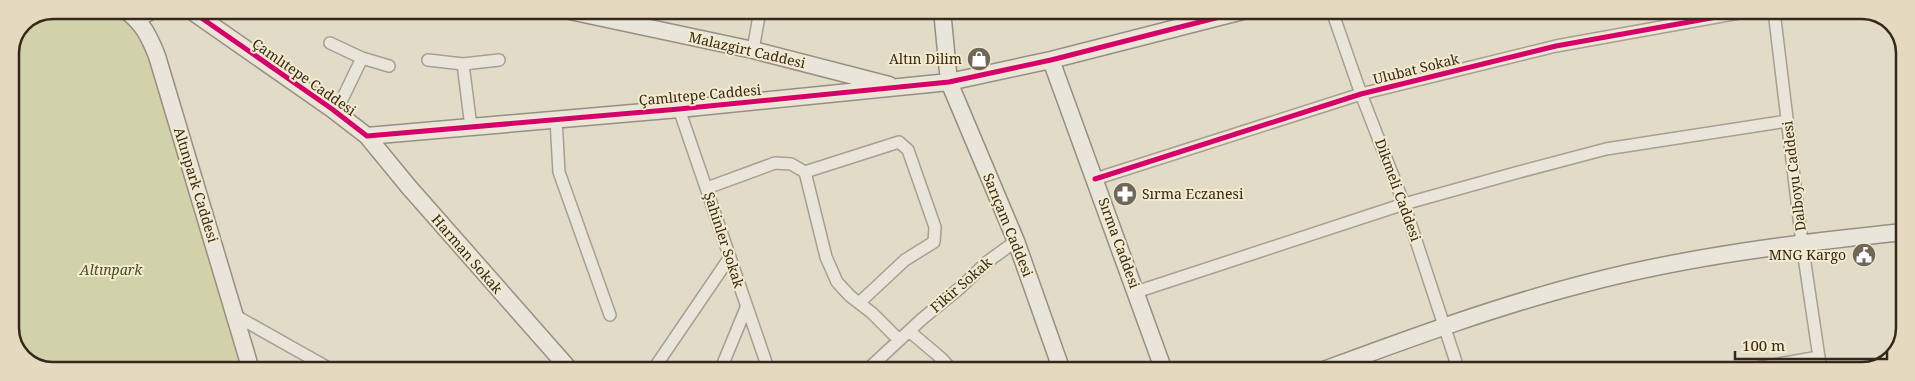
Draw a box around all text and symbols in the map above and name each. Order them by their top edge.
street label: Malazgirt Caddesi [687,27,808,72]
street label: Çamlıtepe Caddesi [249,34,360,120]
shop icon: Altın Dilim [966,46,992,72]
street label: Ulubat Sokak [1371,48,1462,88]
place label: Altın Dilim [889,49,962,68]
street label: Çamlıtepe Caddesi [638,80,762,109]
street label: Dalboyu Caddesi [1777,119,1810,232]
street label: Altınpark Caddesi [170,125,223,245]
street label: Dikmeli Caddesi [1371,136,1426,244]
street label: Sarıçam Caddesi [979,170,1038,280]
pharmacy icon: Sırma Eczanesi [1112,181,1138,207]
place label: Sırma Eczanesi [1142,184,1244,203]
street label: Şahinler Sokak [700,189,749,291]
street label: Sırma Caddesi [1094,195,1145,291]
street label: Harman Sokak [428,210,508,298]
public building icon: MNG Kargo [1851,242,1877,268]
place label: MNG Kargo [1769,245,1846,264]
street label: Fikir Sokak [926,252,996,317]
park label: Altınpark [79,260,143,279]
scale bar [1735,328,1888,360]
text: 100 m [1742,335,1785,355]

